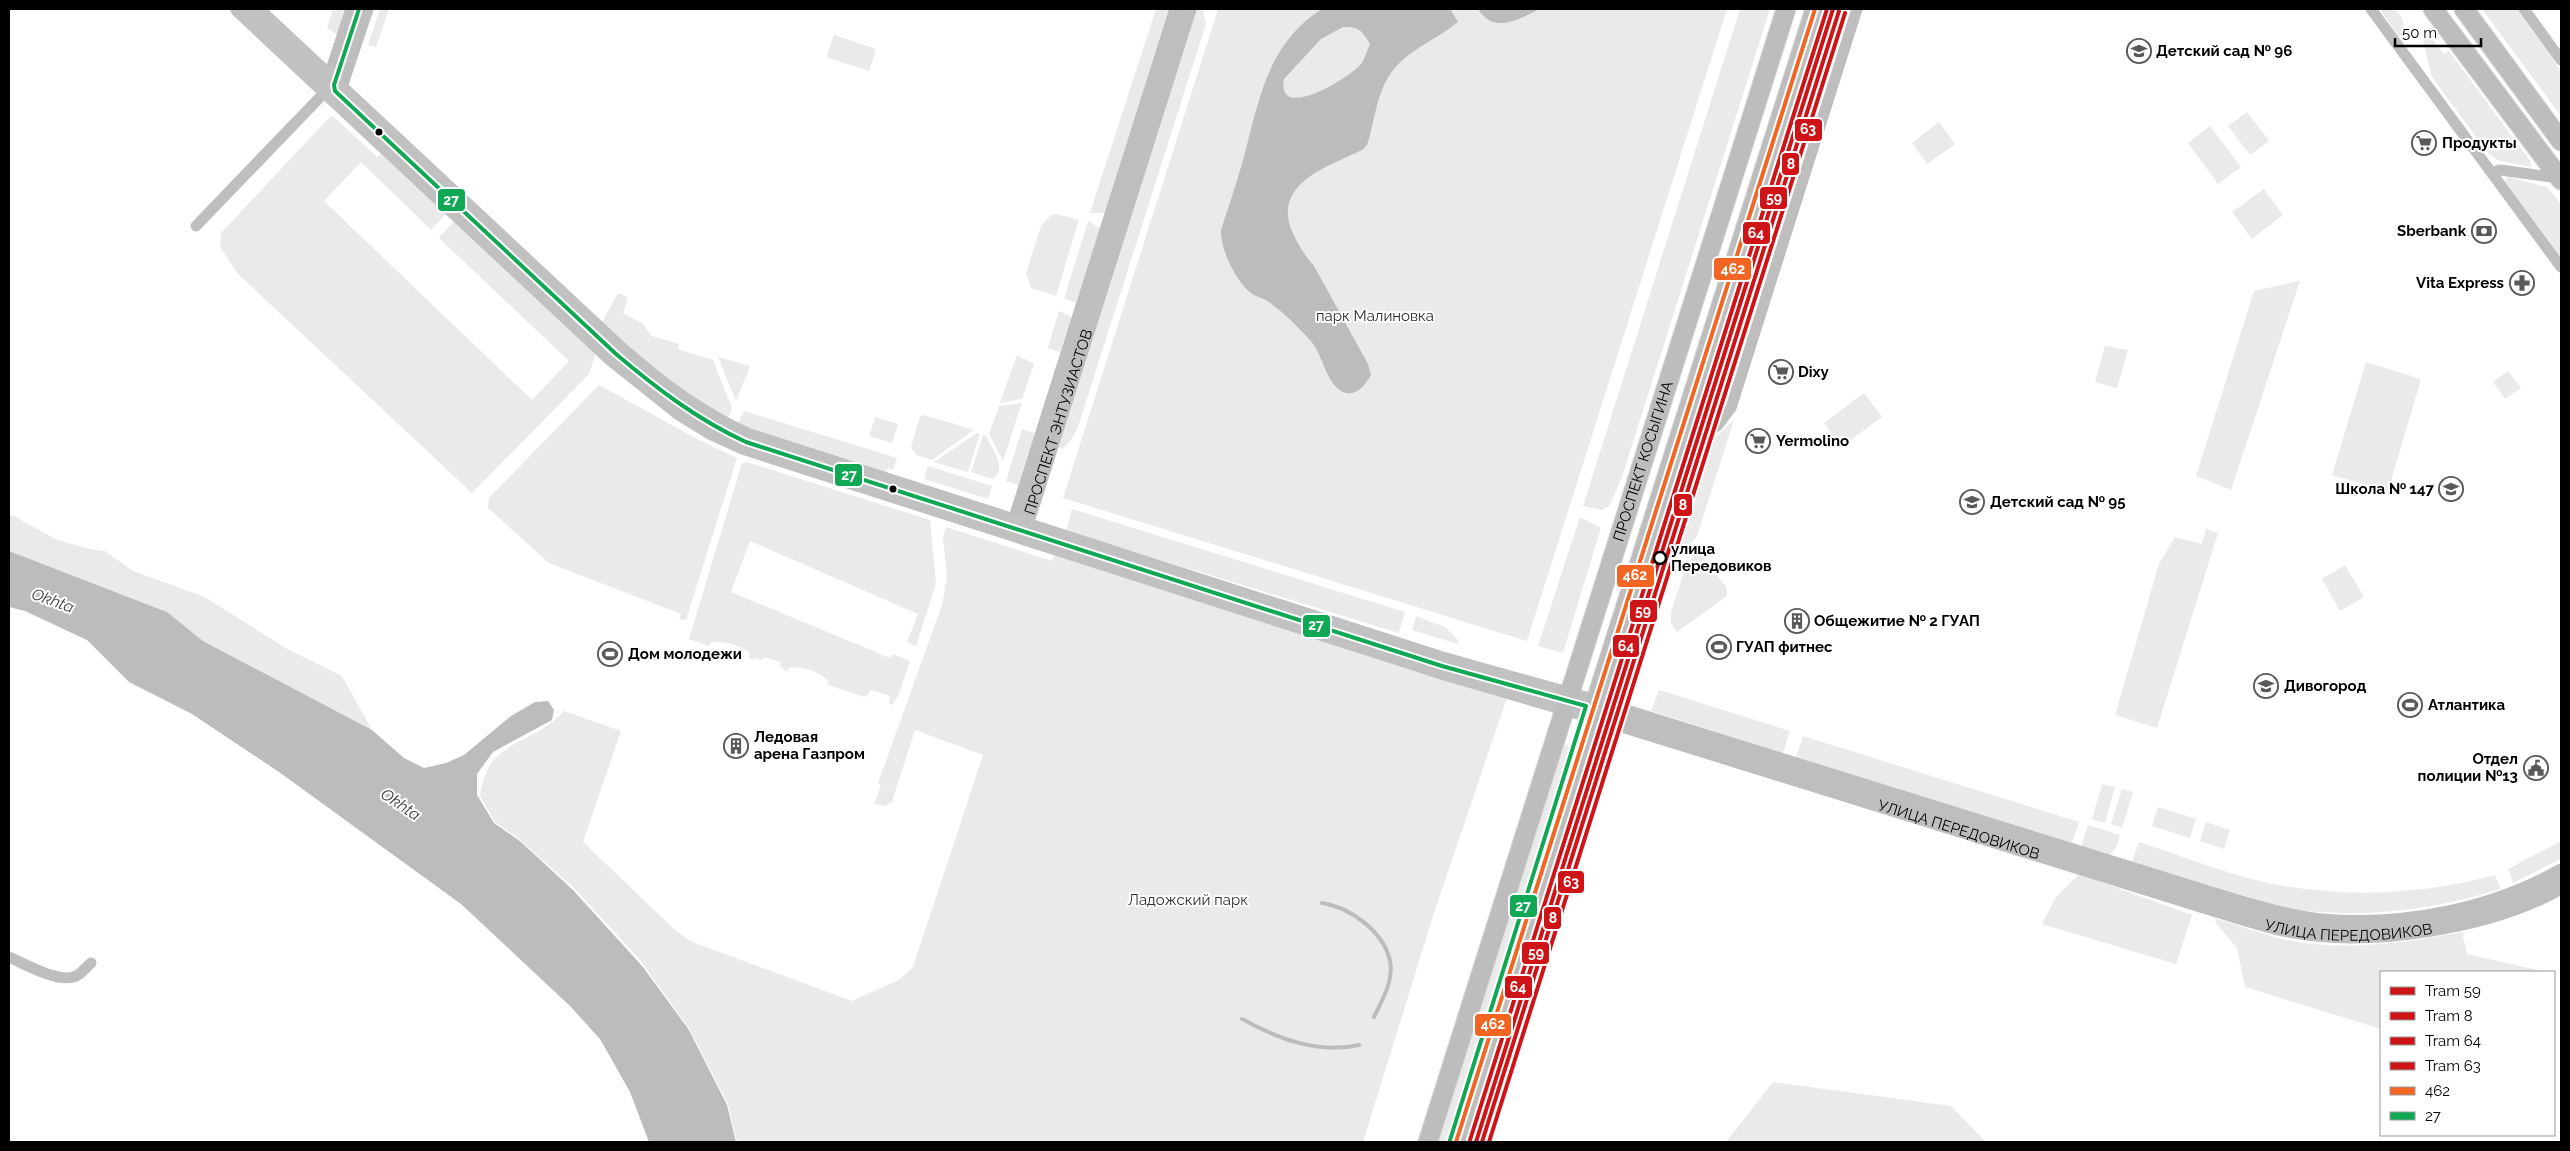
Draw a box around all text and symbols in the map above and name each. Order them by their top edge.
scale bar [2395,15,2481,47]
text: 50 m [2402,24,2437,42]
school or university icon: Детский сад № 96 [2126,38,2152,64]
place label: Детский сад № 96 [2156,42,2292,60]
line badge: 63 [1794,118,1823,142]
text: 63 [1800,121,1816,137]
unlabelled marker [374,127,384,137]
supermarket icon: Продукты [2411,130,2437,156]
place label: Продукты [2442,134,2517,152]
line badge: 8 [1781,152,1800,176]
text: 8 [1787,156,1795,172]
line badge: 59 [1759,186,1788,210]
line badge: 27 [437,188,466,212]
text: 59 [1766,190,1782,206]
text: 27 [443,192,459,208]
bank icon: Sberbank [2471,218,2497,244]
line badge: 64 [1742,221,1771,245]
place label: Sberbank [2397,222,2467,240]
text: 64 [1748,225,1764,241]
line badge: 462 [1713,257,1752,281]
text: 462 [1721,261,1745,277]
pharmacy icon: Vita Express [2509,270,2535,296]
place label: Vita Express [2416,274,2504,292]
park label: парк Малиновка [1316,307,1434,325]
street label: ПРОСПЕКТ ЭНТУЗИАСТОВ [1021,327,1096,517]
supermarket icon: Dixy [1768,359,1794,385]
place label: Dixy [1798,363,1829,381]
street label: ПРОСПЕКТ КОСЫГИНА [1609,379,1677,544]
supermarket icon: Yermolino [1745,428,1771,454]
place label: Yermolino [1776,432,1849,450]
line badge: 27 [834,463,863,487]
text: 27 [841,467,857,483]
school or university icon: Школа № 147 [2438,476,2464,502]
place label: Школа № 147 [2335,480,2435,498]
unlabelled marker [888,484,898,494]
school or university icon: Детский сад № 95 [1959,489,1985,515]
line badge: 8 [1673,493,1693,517]
place label: Детский сад № 95 [1990,493,2126,511]
text: 8 [1679,497,1687,513]
place label: улица Передовиков [1671,540,1771,575]
marker: улица Передовиков [1653,551,1667,565]
line badge: 462 [1616,564,1655,588]
text: 462 [1623,567,1647,583]
water label: Okhta [29,584,77,617]
line badge: 59 [1629,599,1658,623]
text: 59 [1635,603,1651,619]
building icon: Общежитие № 2 ГУАП [1784,608,1810,634]
place label: Общежитие № 2 ГУАП [1814,612,1980,630]
line badge: 27 [1302,614,1331,638]
text: 27 [1308,617,1324,633]
line badge: 64 [1612,634,1640,658]
sports icon: ГУАП фитнес [1706,634,1732,660]
text: 64 [1618,638,1634,654]
place label: ГУАП фитнес [1736,638,1833,656]
sports icon: Дом молодежи [597,641,623,667]
place label: Дом молодежи [628,645,742,663]
school or university icon: Дивогород [2253,673,2279,699]
place label: Дивогород [2284,677,2367,695]
sports icon: Атлантика [2397,692,2423,718]
place label: Атлантика [2428,696,2506,714]
place label: Ледовая арена Газпром [754,728,865,763]
building icon: Ледовая арена Газпром [723,733,749,759]
place label: Отдел полиции №13 [2418,750,2518,785]
public building icon: Отдел полиции №13 [2523,755,2549,781]
water label: Okhta [377,784,424,825]
street label: УЛИЦА ПЕРЕДОВИКОВ [1875,796,2042,863]
line badge: 63 [1557,870,1585,894]
text: 63 [1563,874,1579,890]
park label: Ладожский парк [1128,891,1248,909]
line badge: 27 [1509,894,1538,918]
text: 27 [1515,898,1531,914]
line badge: 8 [1543,906,1562,930]
text: 8 [1549,910,1557,926]
street label: УЛИЦА ПЕРЕДОВИКОВ [2263,916,2434,945]
line badge: 59 [1521,941,1550,965]
text: 59 [1528,945,1544,961]
legend [2380,971,2555,1136]
line badge: 64 [1504,975,1533,999]
text: 64 [1510,979,1526,995]
text: Tram 59 [2425,982,2481,1000]
text: Tram 8 [2425,1007,2473,1025]
line badge: 462 [1474,1013,1512,1037]
text: 462 [1481,1016,1505,1032]
text: Tram 64 [2425,1032,2481,1050]
text: Tram 63 [2425,1057,2481,1075]
text: 462 [2425,1082,2450,1100]
text: 27 [2425,1107,2441,1125]

